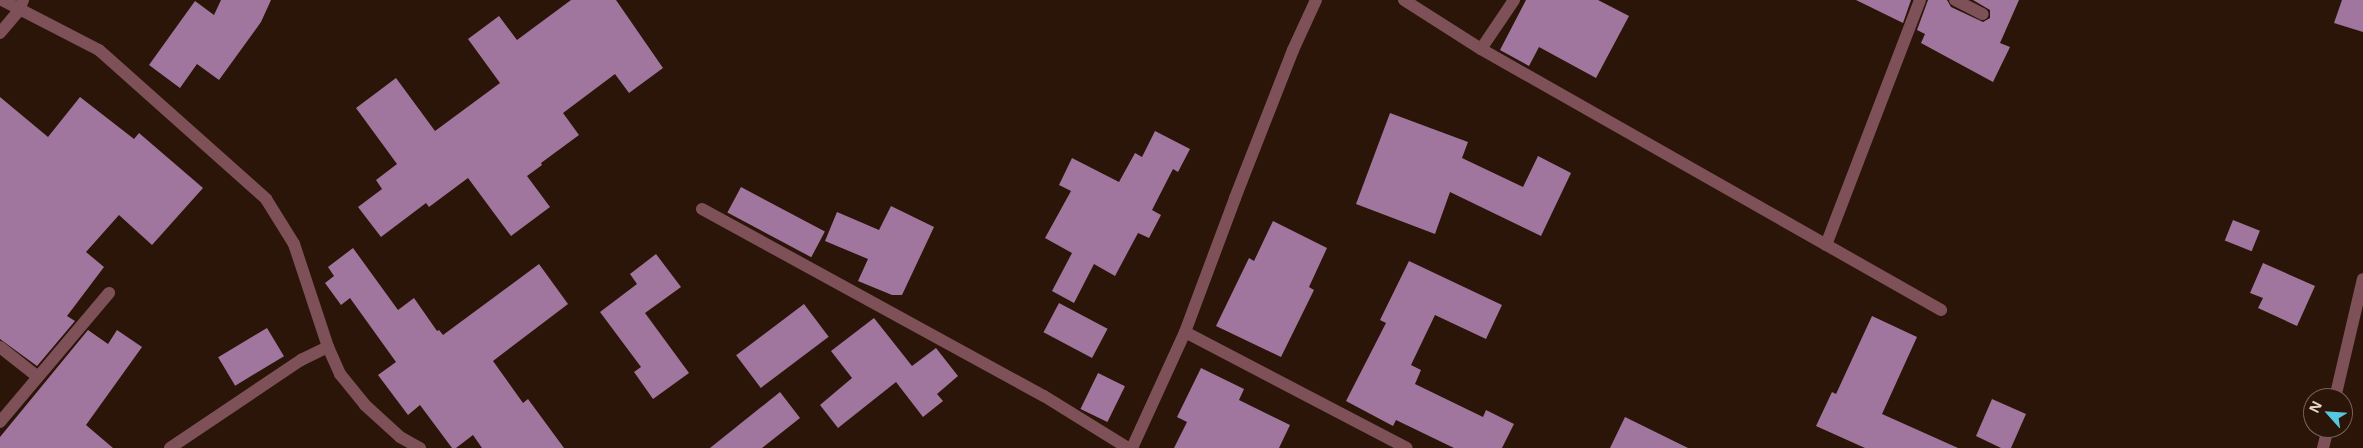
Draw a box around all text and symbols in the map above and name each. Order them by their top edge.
north arrow [2303,388,2353,438]
text: N [2304,397,2326,416]

